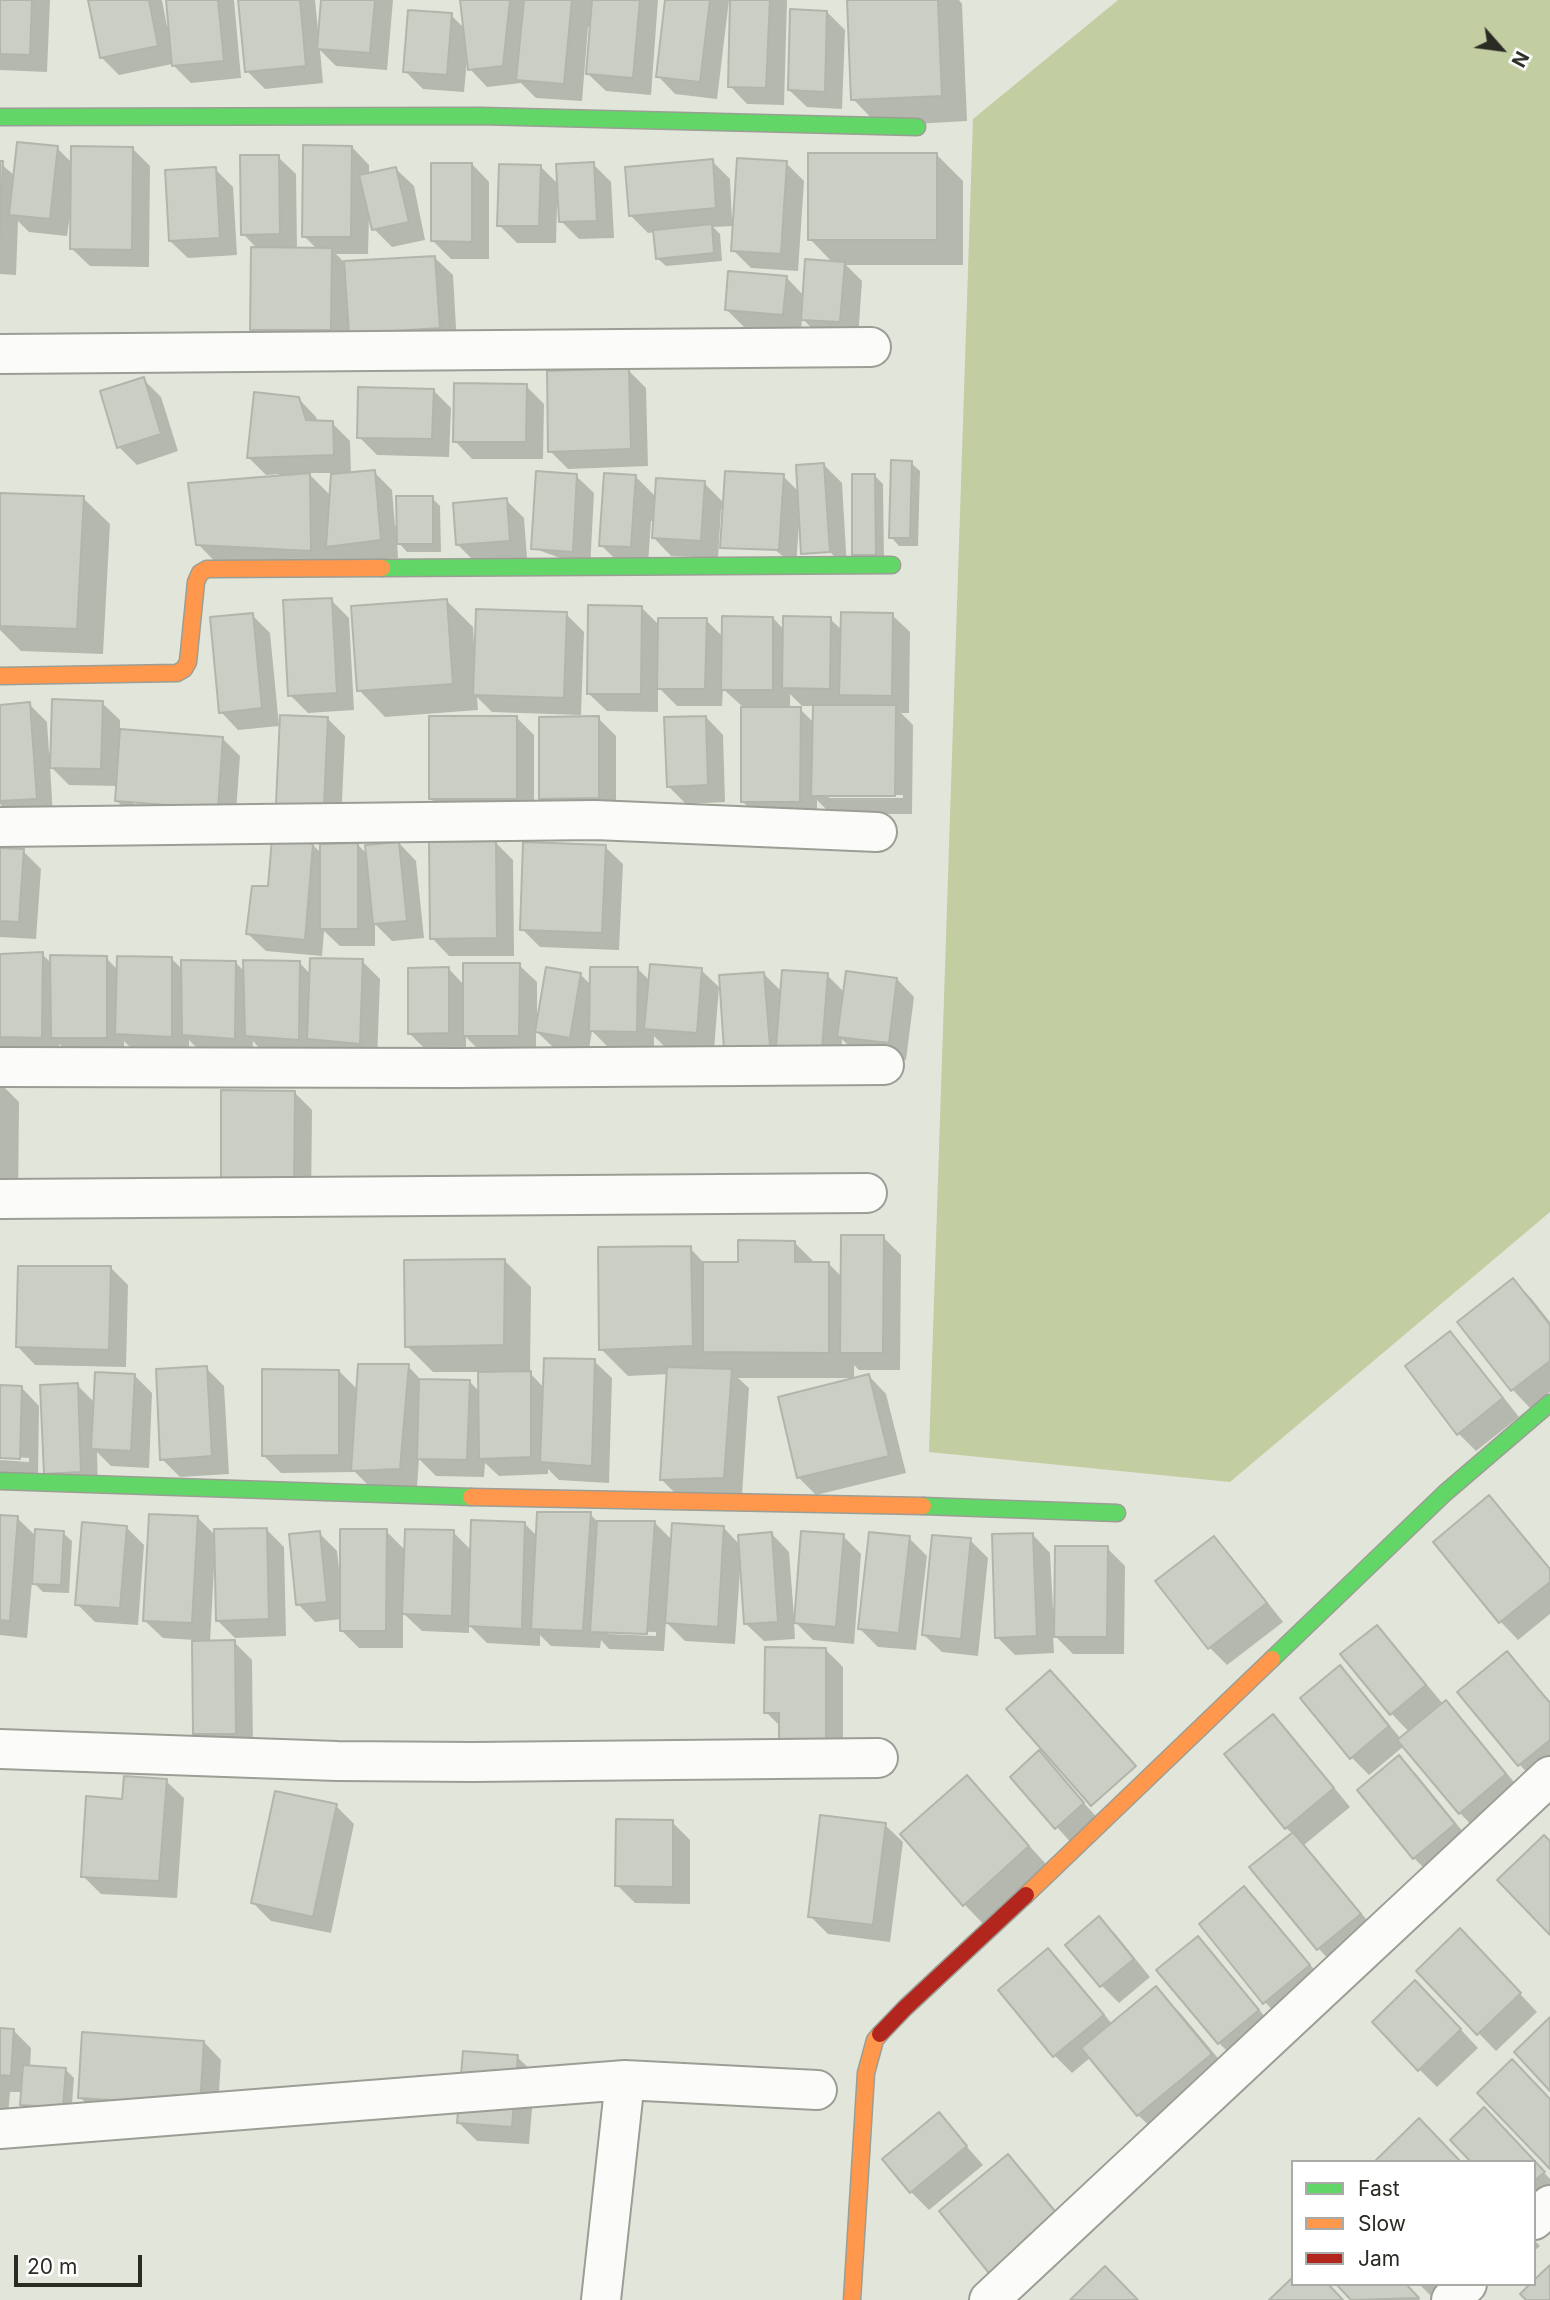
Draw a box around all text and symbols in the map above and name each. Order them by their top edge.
north arrow [1466,14,1536,84]
text: N [1506,47,1534,71]
legend [1291,2160,1536,2286]
text: Fast [1358,2176,1400,2201]
text: Slow [1358,2211,1406,2236]
scale bar [18,2240,145,2284]
text: Jam [1358,2246,1400,2271]
text: 20 m [27,2254,77,2279]

